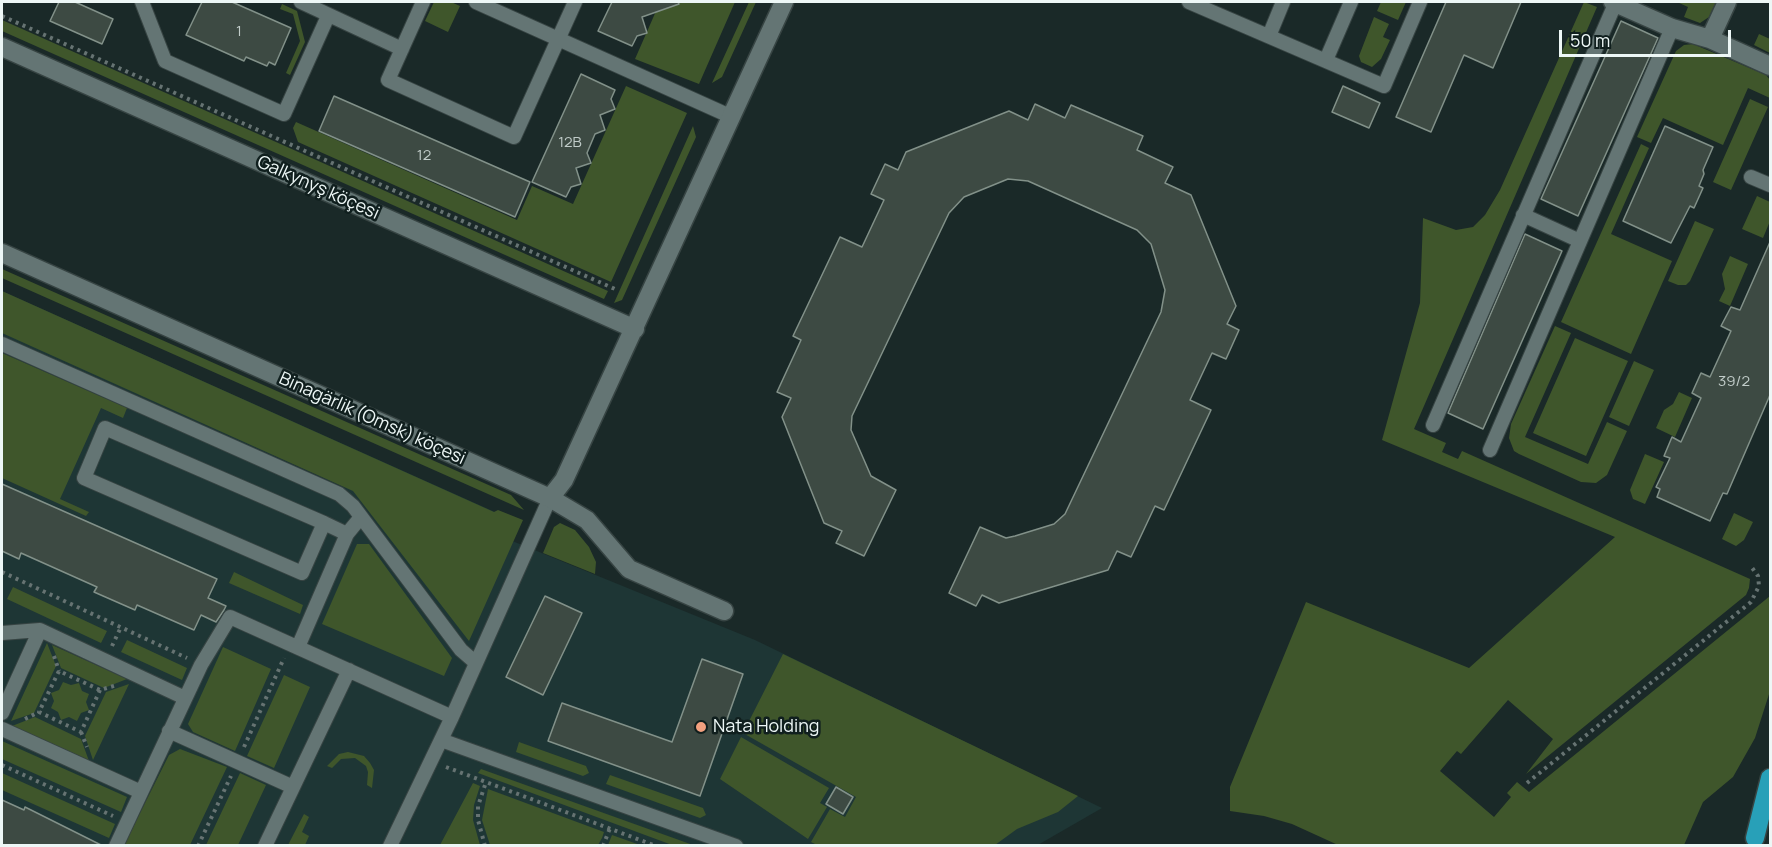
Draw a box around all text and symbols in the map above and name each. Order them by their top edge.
scale bar [1562,18,1734,56]
house number: 1 [236,23,242,41]
text: 50 m [1570,28,1610,52]
house number: 12B [558,134,582,152]
house number: 12 [417,147,431,165]
street label: Galkynyş köçesi [254,151,382,225]
street label: Binagärlik (Omsk) köçesi [275,368,469,470]
house number: 39/2 [1718,373,1750,391]
place label: Nata Holding [713,716,820,738]
marker: Nata Holding [694,720,708,734]

